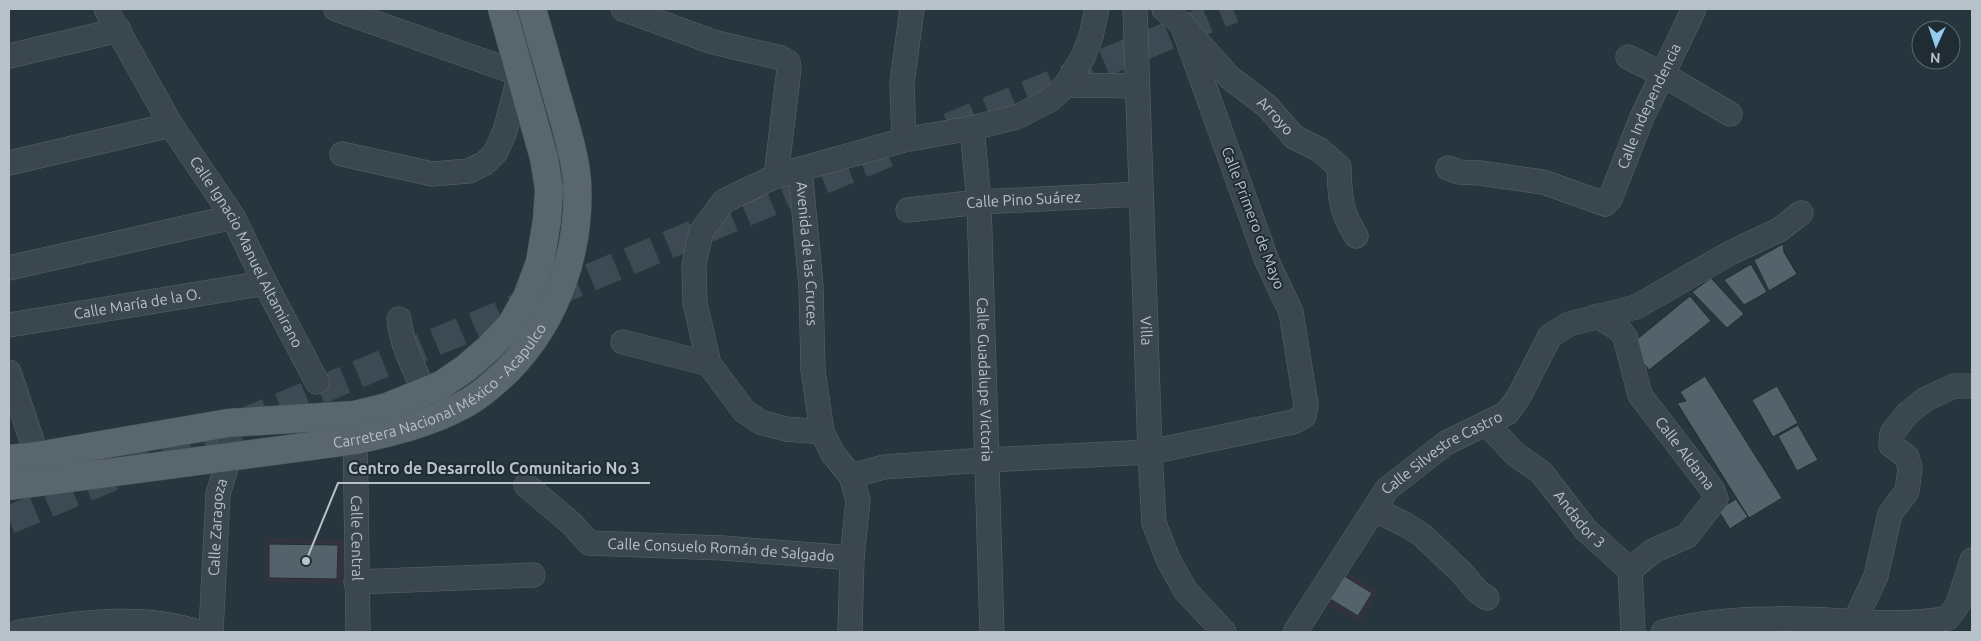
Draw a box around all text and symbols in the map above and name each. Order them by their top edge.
north arrow [1911,20,1961,70]
street label: Calle Independencia [1614,40,1684,171]
text: N [1930,50,1941,66]
street label: Arroyo [1254,93,1297,138]
street label: Calle Primero de Mayo [1218,144,1288,291]
street label: Calle Ignacio Manuel Altamirano [187,153,306,350]
street label: Avenida de las Cruces [793,181,821,326]
street label: Calle Pino Suárez [965,188,1081,211]
street label: Calle María de la O. [72,285,202,322]
street label: Calle Guadalupe Victoria [974,297,996,462]
street label: Villa [1137,316,1155,346]
street label: Carretera Nacional México - Acapulco [332,320,549,451]
street label: Calle Silvestre Castro [1377,408,1505,497]
street label: Calle Aldama [1652,413,1718,493]
callout: Centro de Desarrollo Comunitario No 3 [338,452,650,483]
text: Centro de Desarrollo Comunitario No 3 [348,459,640,477]
street label: Calle Zaragoza [205,476,230,576]
street label: Andador 3 [1551,487,1609,551]
street label: Calle Central [348,495,366,581]
street label: Calle Consuelo Román de Salgado [607,535,835,565]

